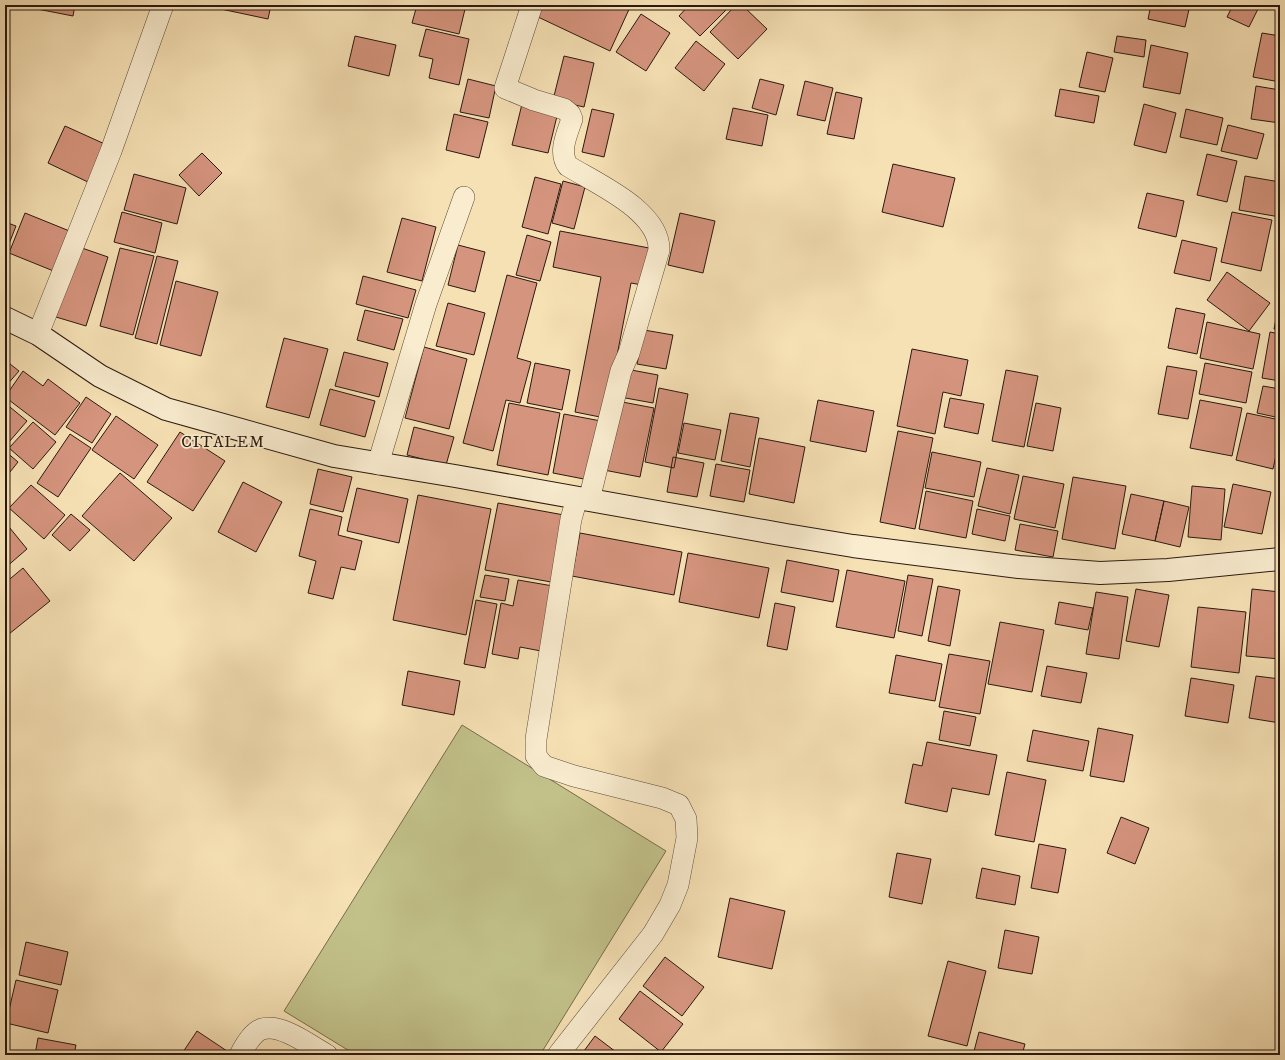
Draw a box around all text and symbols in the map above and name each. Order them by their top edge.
district label: CITALEM [181,432,265,452]

